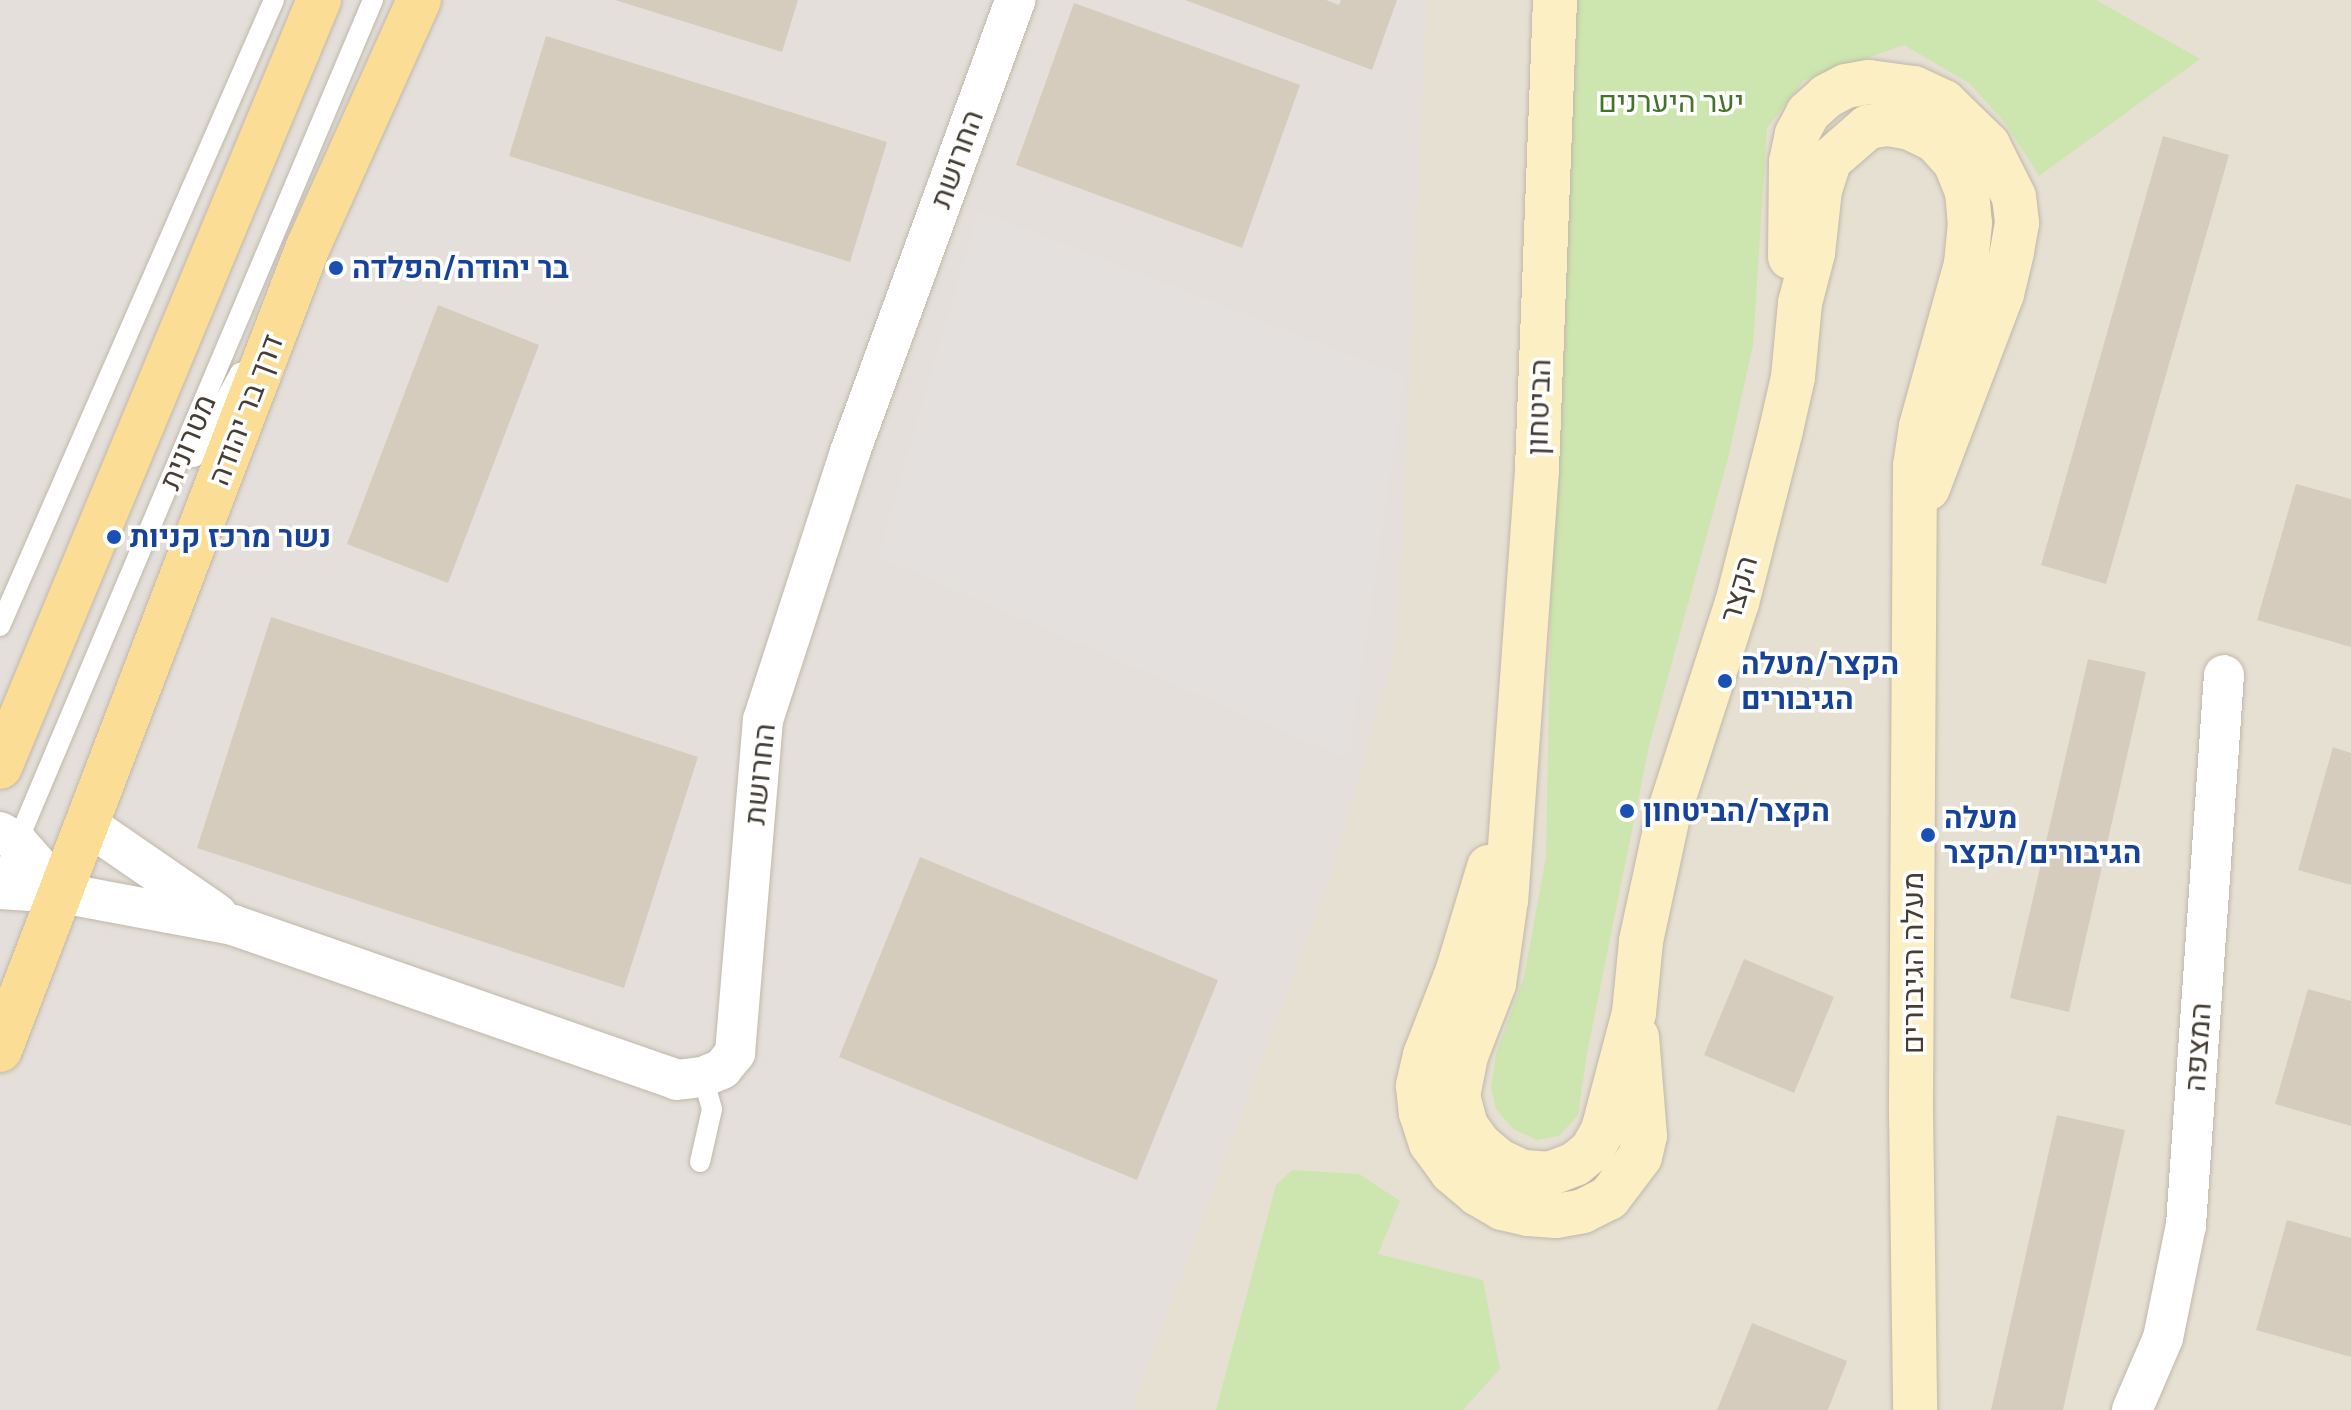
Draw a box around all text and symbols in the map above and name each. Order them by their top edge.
park label: יער היערנים [1598,84,1744,120]
street label: החרושת [923,105,991,213]
place label: בר יהודה/הפלדה [352,250,569,286]
marker: בר יהודה/הפלדה [327,259,345,277]
street label: דרך בר יהודה [201,329,291,491]
street label: הביטחון [1519,358,1559,456]
street label: מטרונית [152,389,224,495]
place label: נשר מרכז קניות [130,519,331,555]
marker: נשר מרכז קניות [105,528,123,546]
street label: הקצר [1712,552,1766,626]
place label: הקצר/מעלה הגיבורים [1741,646,1899,716]
marker: הקצר/מעלה הגיבורים [1716,672,1734,690]
street label: החרושת [737,721,783,827]
place label: הקצר/הביטחון [1643,793,1830,829]
place label: מעלה הגיבורים/הקצר [1944,800,2141,870]
marker: הקצר/הביטחון [1618,802,1636,820]
marker: מעלה הגיבורים/הקצר [1919,826,1937,844]
street label: מעלה הגיבורים [1895,872,1931,1054]
street label: המצפה [2177,1001,2219,1093]

